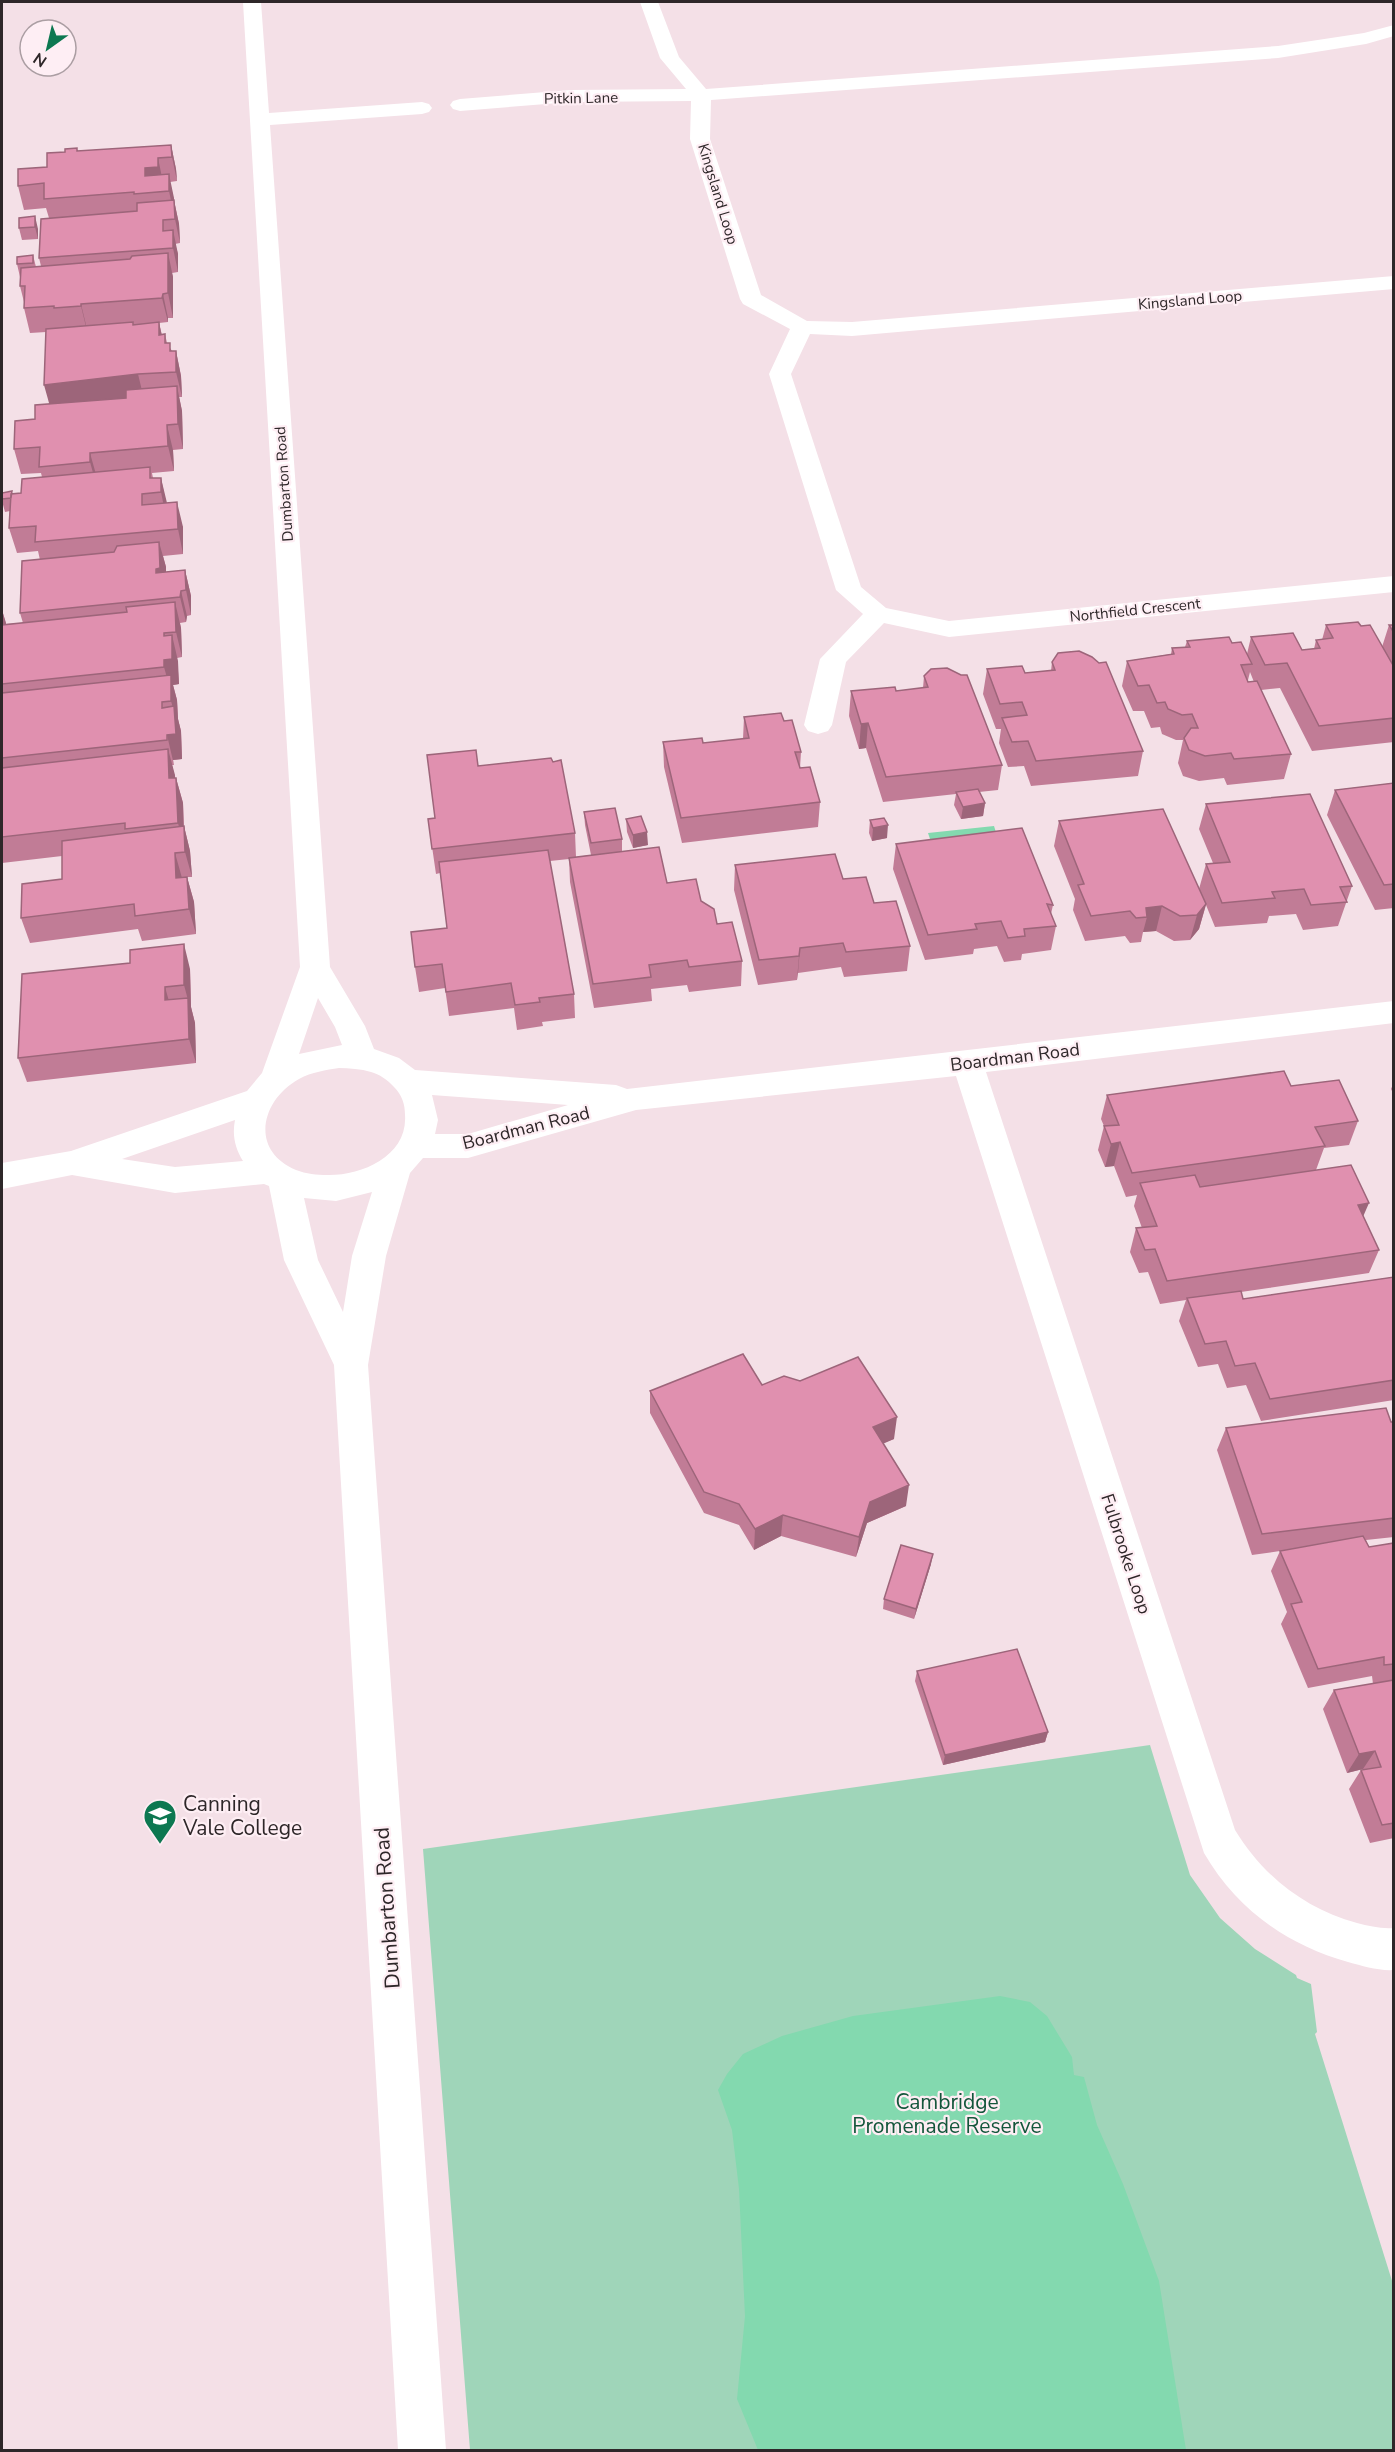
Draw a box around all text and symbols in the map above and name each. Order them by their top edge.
north arrow [18,18,78,78]
text: N [29,47,51,72]
street label: Pitkin Lane [544,87,618,109]
street label: Kingsland Loop [693,141,743,247]
street label: Kingsland Loop [1137,285,1243,315]
street label: Dumbarton Road [270,426,298,542]
street label: Northfield Crescent [1069,593,1202,627]
street label: Boardman Road [949,1037,1081,1077]
street label: Boardman Road [460,1101,592,1155]
street label: Fulbrooke Loop [1095,1491,1157,1617]
place label: Canning Vale College [182,1790,302,1842]
school or university icon: Canning Vale College [142,1798,178,1845]
street label: Dumbarton Road [367,1826,407,1990]
park label: Cambridge Promenade Reserve [852,2088,1042,2140]

